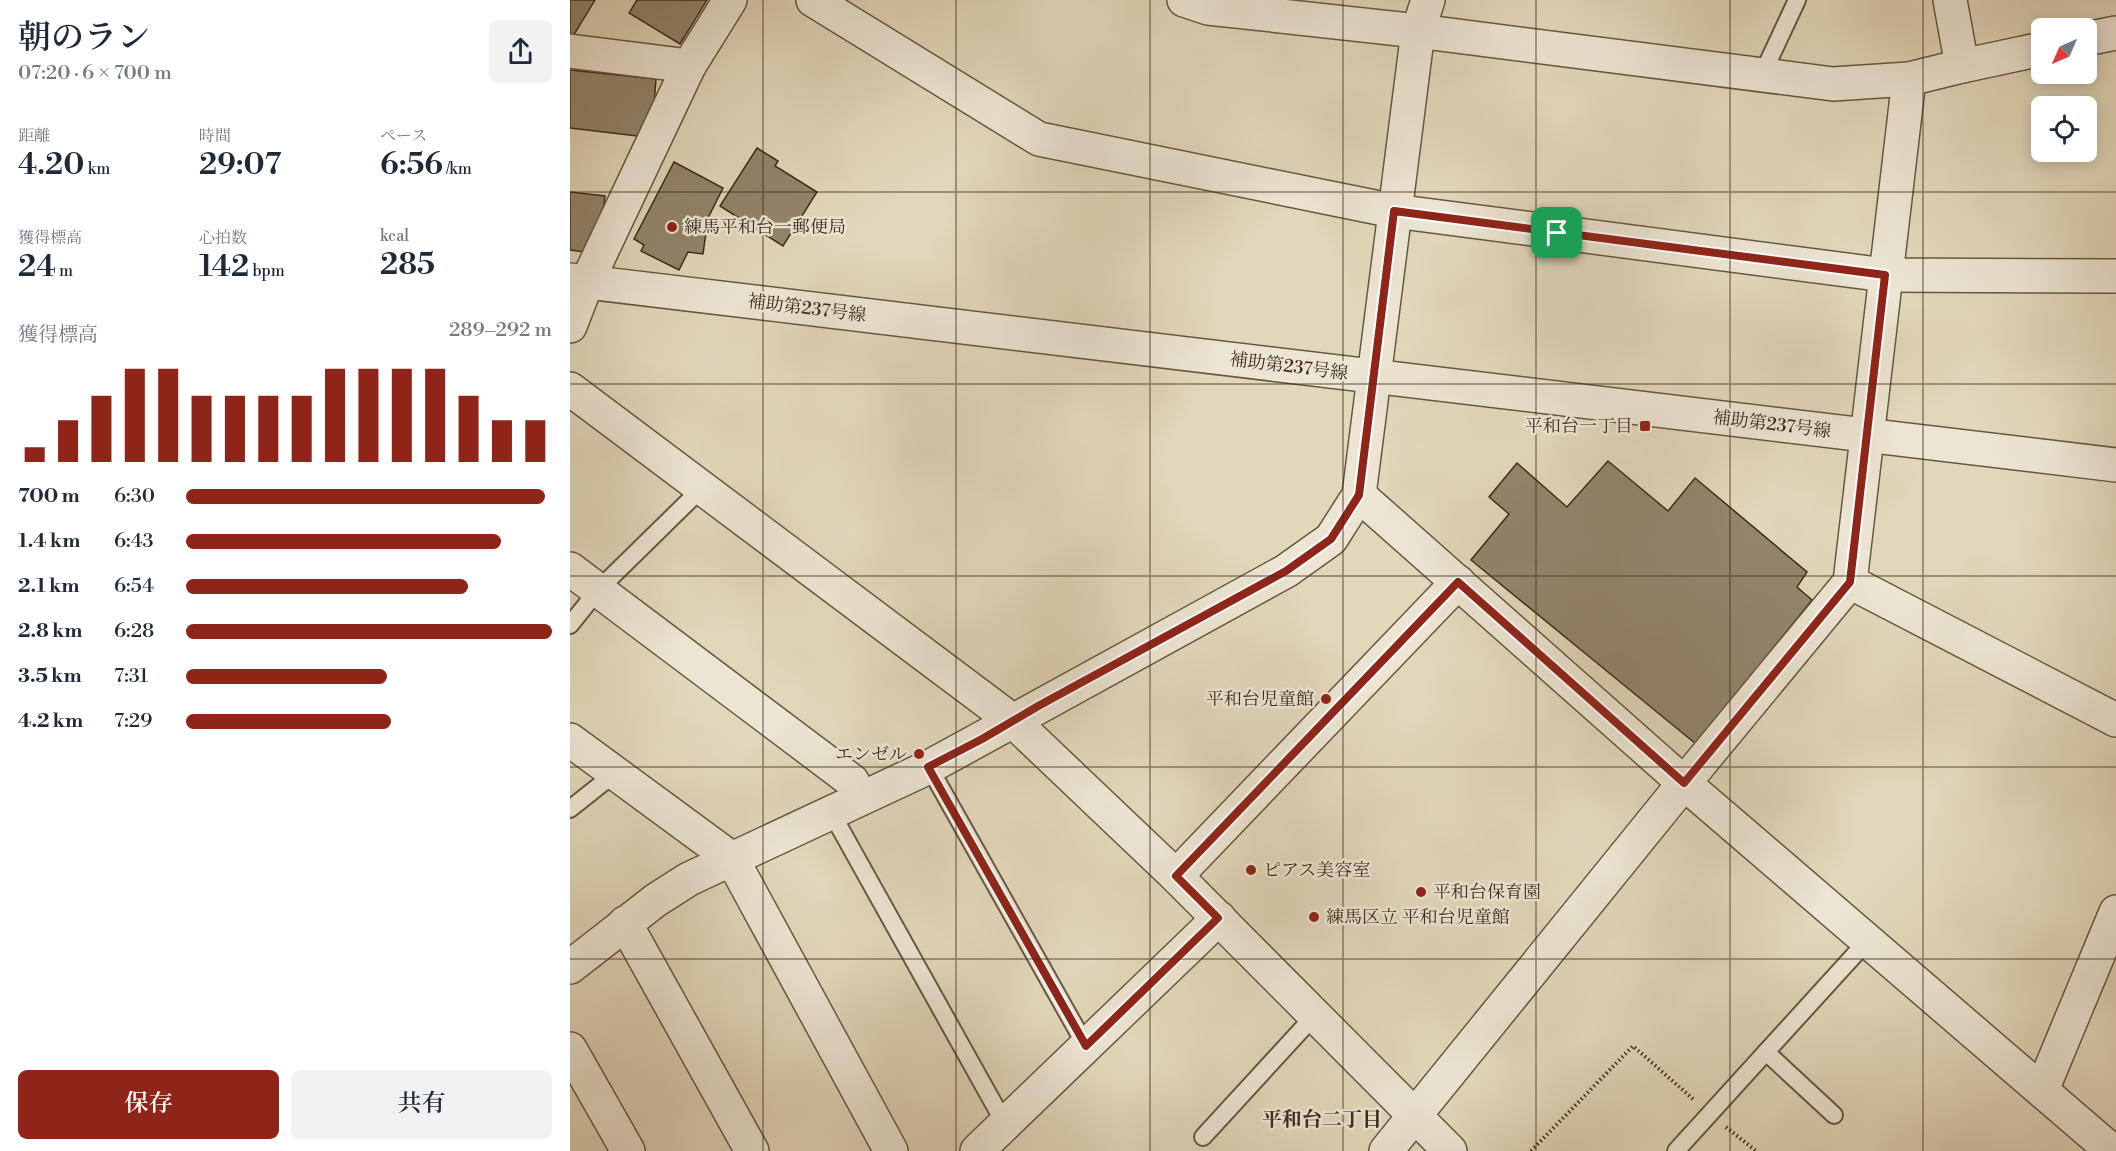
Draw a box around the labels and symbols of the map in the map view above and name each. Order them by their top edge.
north arrow [2031,18,2097,84]
pin [1531,207,1582,258]
place label: 練馬平和台一郵便局 [684,216,846,239]
marker: 練馬平和台一郵便局 [665,220,679,234]
street label: 補助第237号線 [747,290,867,327]
street label: 補助第237号線 [1229,348,1349,385]
street label: 補助第237号線 [1712,406,1832,443]
place label: 平和台一丁目 [1525,415,1633,438]
marker: 平和台一丁目 [1638,419,1652,433]
place label: 平和台児童館 [1206,688,1314,711]
marker: 平和台児童館 [1319,692,1333,706]
place label: エンゼル [835,743,907,766]
marker: エンゼル [912,747,926,761]
place label: ピアス美容室 [1263,859,1370,882]
marker: ピアス美容室 [1244,863,1258,877]
place label: 平和台保育園 [1433,881,1541,904]
marker: 平和台保育園 [1414,885,1428,899]
place label: 練馬区立 平和台児童館 [1326,906,1510,929]
marker: 練馬区立 平和台児童館 [1307,910,1321,924]
district label: 平和台二丁目 [1262,1108,1382,1133]

